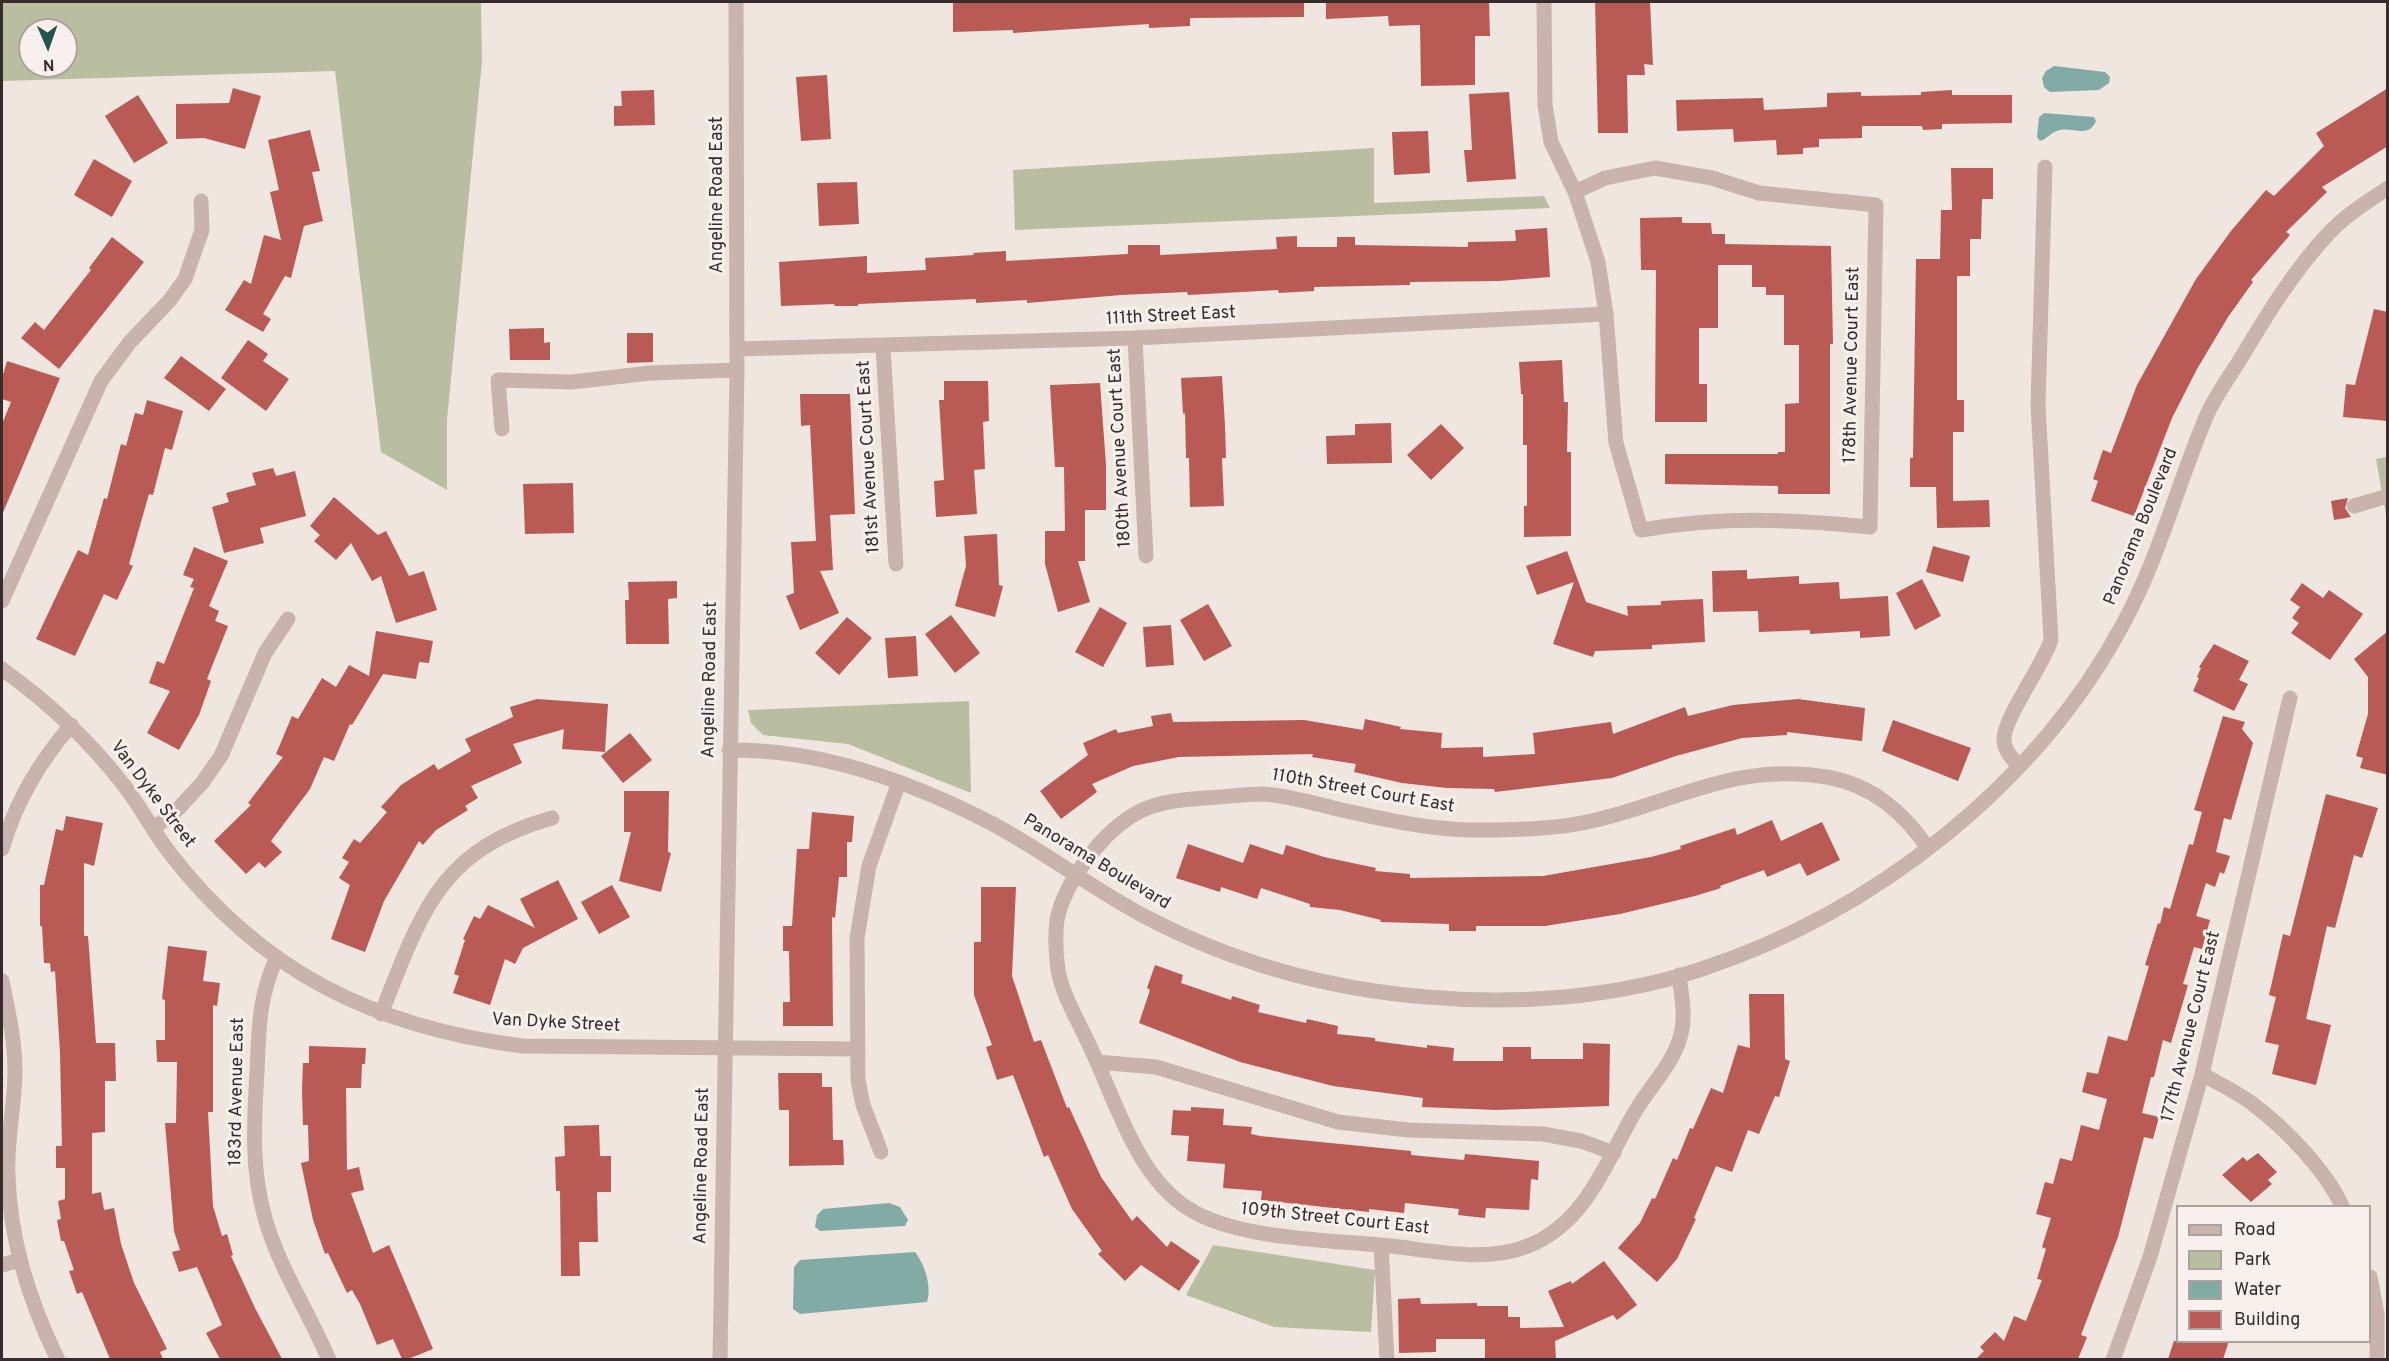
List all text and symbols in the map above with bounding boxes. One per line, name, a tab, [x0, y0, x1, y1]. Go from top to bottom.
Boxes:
north arrow	[18, 18, 78, 78]
text: N	[42, 54, 55, 74]
street label: Angeline Road East	[707, 116, 729, 274]
street label: 178th Avenue Court East	[1840, 266, 1866, 464]
street label: 111th Street East	[1106, 303, 1236, 331]
street label: 180th Avenue Court East	[1105, 348, 1137, 548]
street label: 181st Avenue Court East	[854, 360, 886, 554]
street label: Panorama Boulevard	[2101, 445, 2183, 609]
street label: Angeline Road East	[699, 601, 723, 759]
street label: Van Dyke Street	[105, 737, 199, 853]
street label: 110th Street Court East	[1270, 765, 1456, 819]
street label: Panorama Boulevard	[1019, 811, 1173, 915]
street label: 177th Avenue Court East	[2158, 929, 2226, 1125]
street label: Van Dyke Street	[491, 1010, 621, 1038]
street label: 183rd Avenue East	[226, 1017, 250, 1167]
street label: Angeline Road East	[691, 1087, 715, 1245]
street label: 109th Street Court East	[1240, 1199, 1430, 1241]
legend	[2176, 1205, 2371, 1343]
text: Road	[2234, 1219, 2276, 1242]
text: Park	[2234, 1249, 2271, 1272]
text: Water	[2234, 1279, 2281, 1302]
text: Building	[2234, 1309, 2300, 1332]

